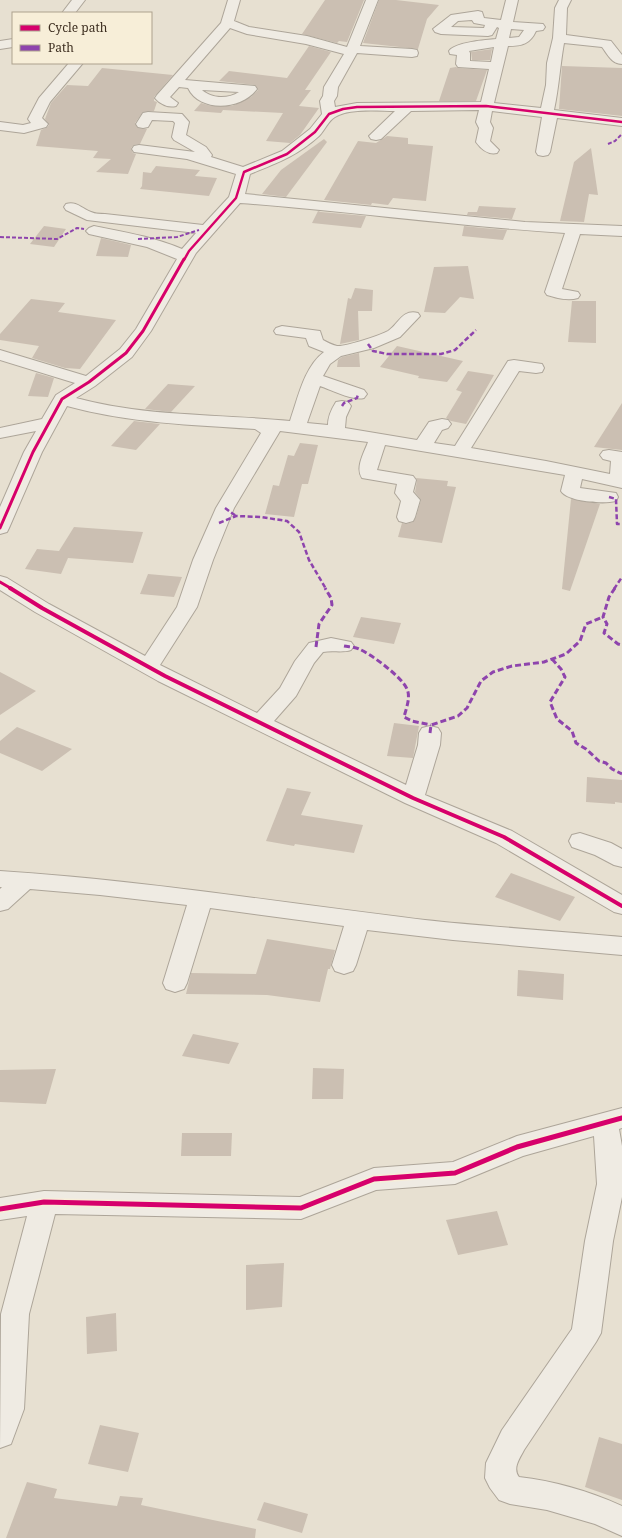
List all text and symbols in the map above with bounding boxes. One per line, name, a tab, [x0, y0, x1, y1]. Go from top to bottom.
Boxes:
legend	[12, 12, 152, 64]
text: Cycle path	[48, 19, 108, 36]
text: Path	[48, 39, 74, 56]

